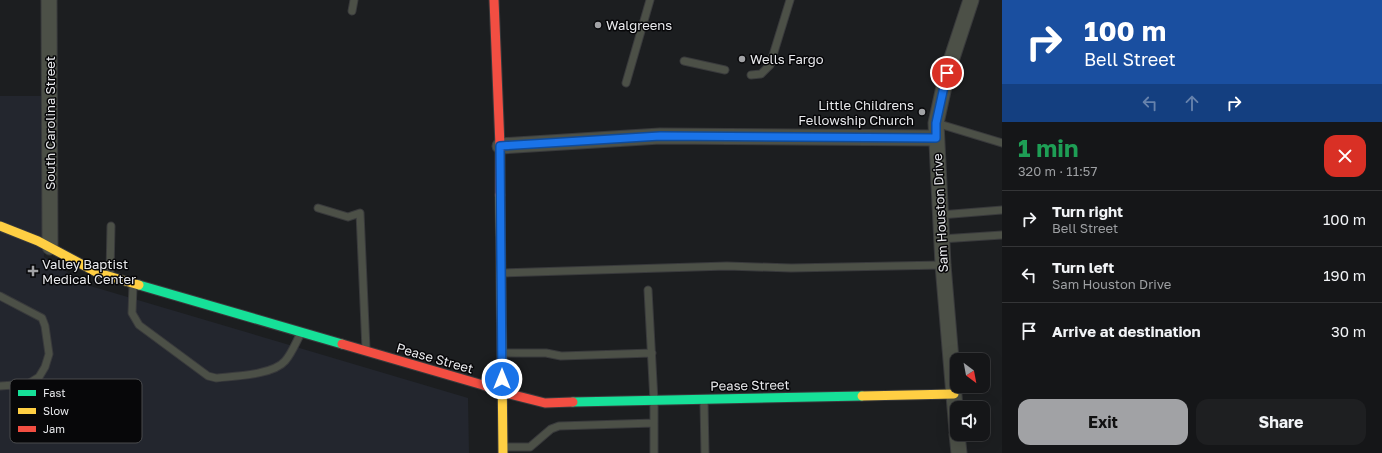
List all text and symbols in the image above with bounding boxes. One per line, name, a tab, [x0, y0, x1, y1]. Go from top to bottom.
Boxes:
text: 100 m	[1084, 14, 1166, 47]
icon: right	[1018, 16, 1070, 68]
place label: Walgreens	[606, 17, 672, 33]
marker: Walgreens	[593, 20, 603, 30]
text: Bell Street	[1084, 48, 1176, 70]
place label: Wells Fargo	[750, 51, 824, 67]
marker: Wells Fargo	[737, 54, 747, 64]
street label: South Carolina Street	[42, 56, 58, 190]
pin	[930, 56, 964, 90]
icon: arrive	[936, 62, 958, 84]
icon: left	[1139, 92, 1161, 114]
icon: ahead	[1181, 92, 1203, 114]
icon: right	[1223, 92, 1245, 114]
place label: Little Childrens Fellowship Church	[798, 97, 914, 128]
marker: Little Childrens Fellowship Church	[917, 107, 927, 117]
text: 1 min	[1018, 133, 1078, 162]
button: close	[1324, 135, 1366, 177]
street label: Sam Houston Drive	[929, 153, 951, 273]
text: 320 m · 11:57	[1018, 163, 1097, 179]
text: Turn right	[1052, 202, 1123, 220]
icon: right	[1018, 208, 1040, 230]
text: 100 m	[1323, 210, 1366, 228]
text: Bell Street	[1052, 220, 1118, 236]
place label: Valley Baptist Medical Center	[42, 256, 136, 287]
text: Turn left	[1052, 258, 1114, 276]
icon: left	[1018, 264, 1040, 286]
marker: Valley Baptist Medical Center	[27, 265, 39, 277]
text: 190 m	[1323, 266, 1366, 284]
text: Sam Houston Drive	[1052, 276, 1171, 292]
icon: arrive	[1018, 320, 1040, 342]
text: Arrive at destination	[1052, 322, 1201, 340]
text: 30 m	[1331, 322, 1366, 340]
street label: Pease Street	[395, 339, 475, 377]
north arrow	[950, 353, 990, 393]
map controls	[950, 353, 990, 441]
position arrow	[481, 358, 523, 400]
street label: Pease Street	[710, 376, 790, 394]
legend	[10, 379, 142, 443]
text: Fast	[43, 386, 66, 399]
button: Exit	[1018, 399, 1188, 445]
button: Share	[1196, 399, 1366, 445]
button: sound	[950, 401, 990, 441]
text: Slow	[43, 404, 69, 417]
text: Jam	[43, 422, 65, 435]

